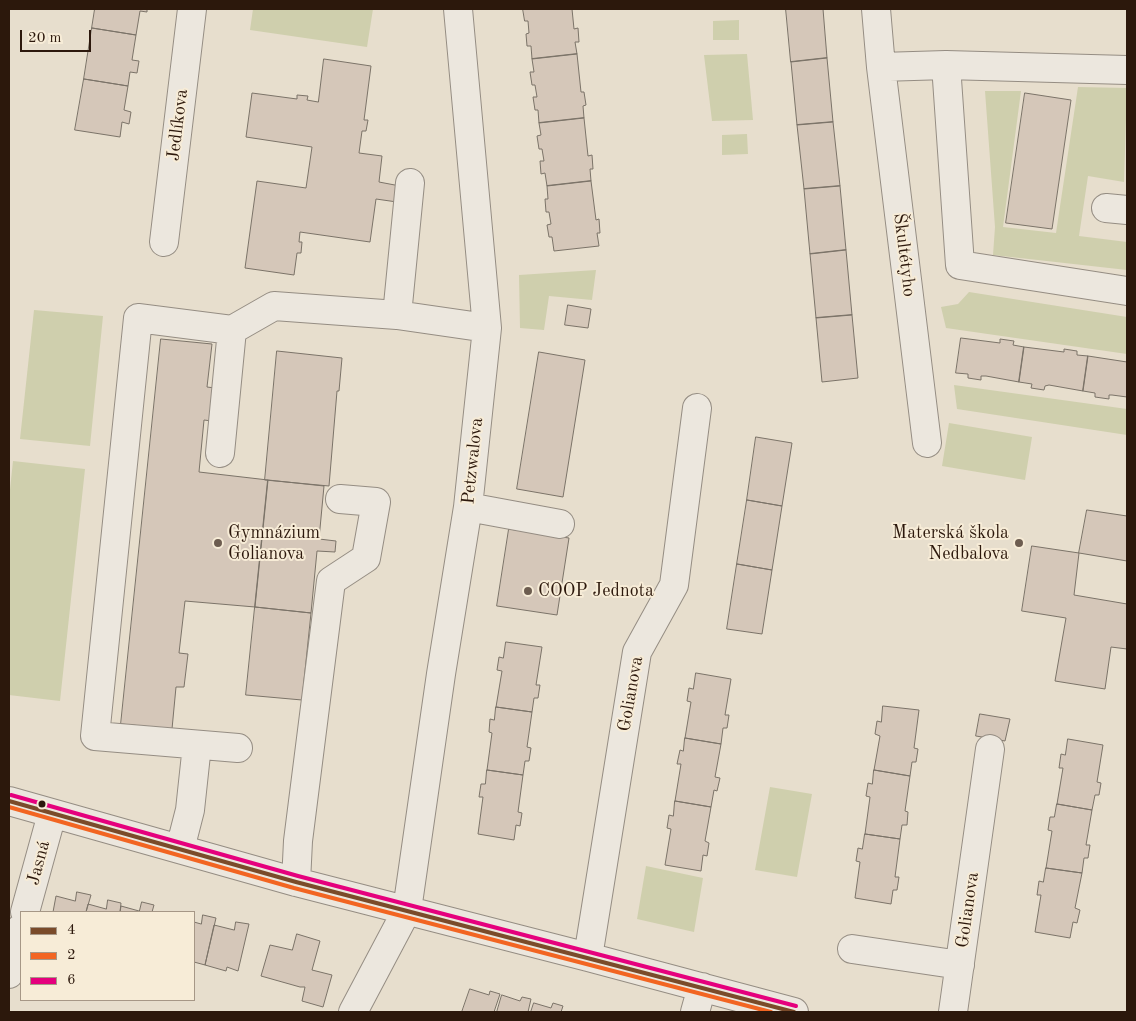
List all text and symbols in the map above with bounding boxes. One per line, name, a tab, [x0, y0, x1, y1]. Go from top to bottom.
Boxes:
scale bar	[22, 20, 94, 52]
text: 20 m	[28, 31, 62, 46]
street label: Jedlíkova	[163, 88, 193, 162]
street label: Škultétyho	[888, 212, 920, 298]
street label: Petzwalova	[458, 417, 488, 505]
place label: Gymnázium Golianova	[228, 522, 320, 564]
place label: Materská škola Nedbalova	[892, 522, 1009, 564]
marker: Gymnázium Golianova	[212, 537, 224, 549]
marker: Materská škola Nedbalova	[1013, 537, 1025, 549]
place label: COOP Jednota	[538, 580, 654, 602]
marker: COOP Jednota	[522, 585, 534, 597]
street label: Golianova	[614, 655, 648, 733]
unlabelled marker	[37, 799, 47, 809]
street label: Jasná	[23, 838, 55, 888]
street label: Golianova	[952, 871, 984, 949]
legend	[20, 911, 195, 1001]
text: 4	[67, 923, 76, 938]
text: 2	[67, 948, 76, 963]
text: 6	[67, 973, 76, 988]

